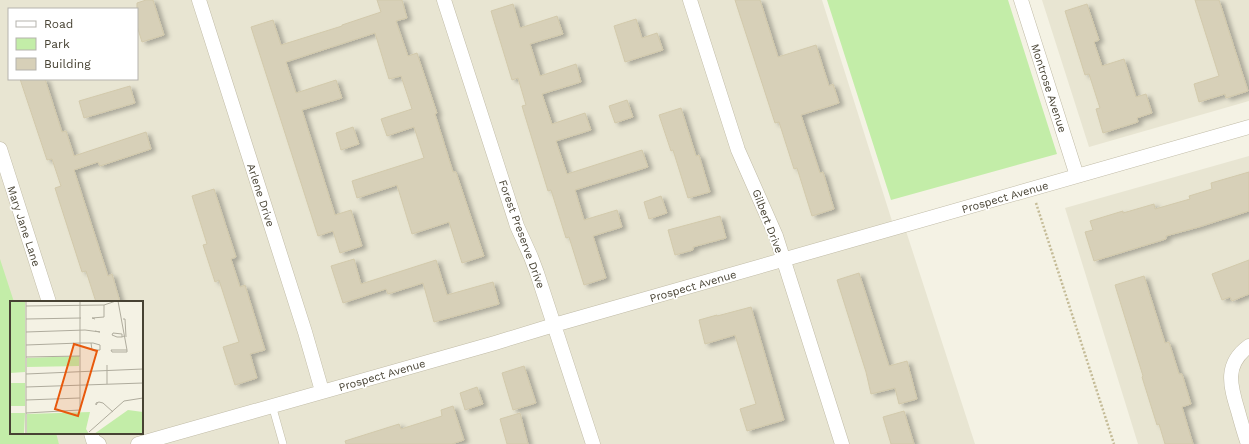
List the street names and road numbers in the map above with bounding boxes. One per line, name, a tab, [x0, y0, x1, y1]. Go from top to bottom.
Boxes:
street label: Montrose Avenue	[1028, 42, 1069, 134]
street label: Arlene Drive	[244, 162, 277, 228]
street label: Forest Preserve Drive	[496, 178, 547, 290]
street label: Prospect Avenue	[960, 179, 1050, 216]
street label: Mary Jane Lane	[4, 184, 43, 268]
street label: Gilbert Drive	[749, 187, 786, 255]
street label: Prospect Avenue	[648, 268, 738, 305]
street label: Prospect Avenue	[337, 357, 427, 394]

